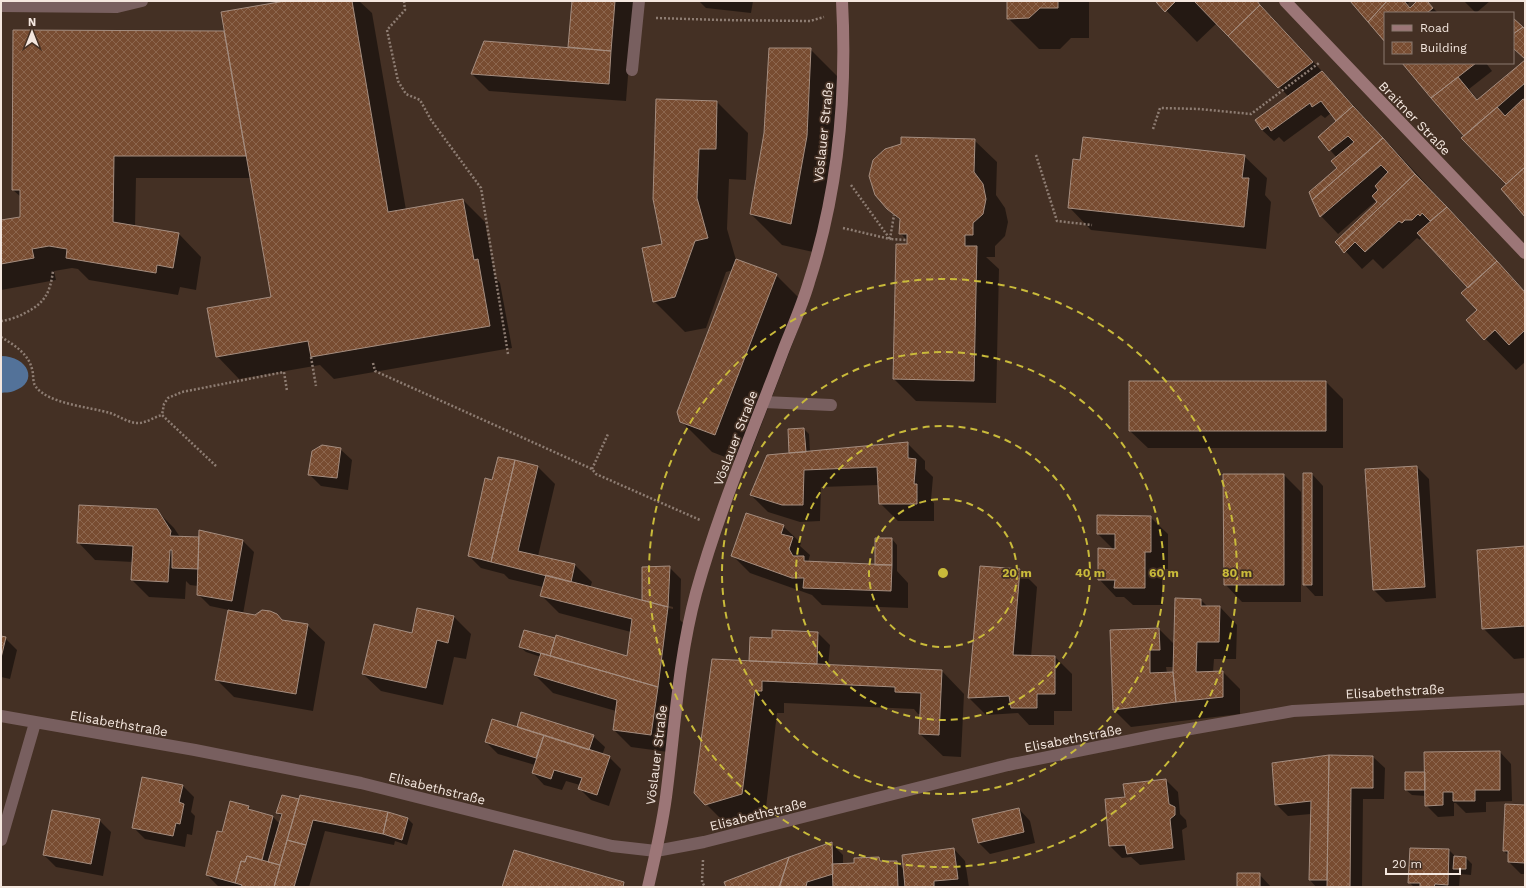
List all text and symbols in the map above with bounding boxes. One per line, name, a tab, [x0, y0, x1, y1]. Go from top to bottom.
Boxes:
north arrow	[12, 12, 52, 52]
legend	[1384, 12, 1514, 64]
text: N	[28, 16, 36, 29]
text: Road	[1420, 21, 1449, 35]
text: Building	[1420, 41, 1467, 55]
street label: Braitner Straße	[1376, 78, 1454, 158]
street label: Vöslauer Straße	[811, 81, 836, 183]
street label: Vöslauer Straße	[710, 389, 760, 488]
centre of rings	[936, 566, 950, 580]
text: 20 m	[1002, 566, 1032, 580]
text: 40 m	[1075, 566, 1105, 580]
text: 60 m	[1149, 566, 1179, 580]
text: 80 m	[1222, 566, 1252, 580]
street label: Elisabethstraße	[1345, 681, 1445, 702]
street label: Vöslauer Straße	[643, 704, 670, 806]
street label: Elisabethstraße	[69, 707, 169, 739]
street label: Elisabethstraße	[1023, 722, 1123, 755]
street label: Elisabethstraße	[387, 769, 487, 808]
street label: Elisabethstraße	[708, 795, 808, 834]
scale bar	[1386, 850, 1460, 876]
text: 20 m	[1392, 857, 1422, 871]

